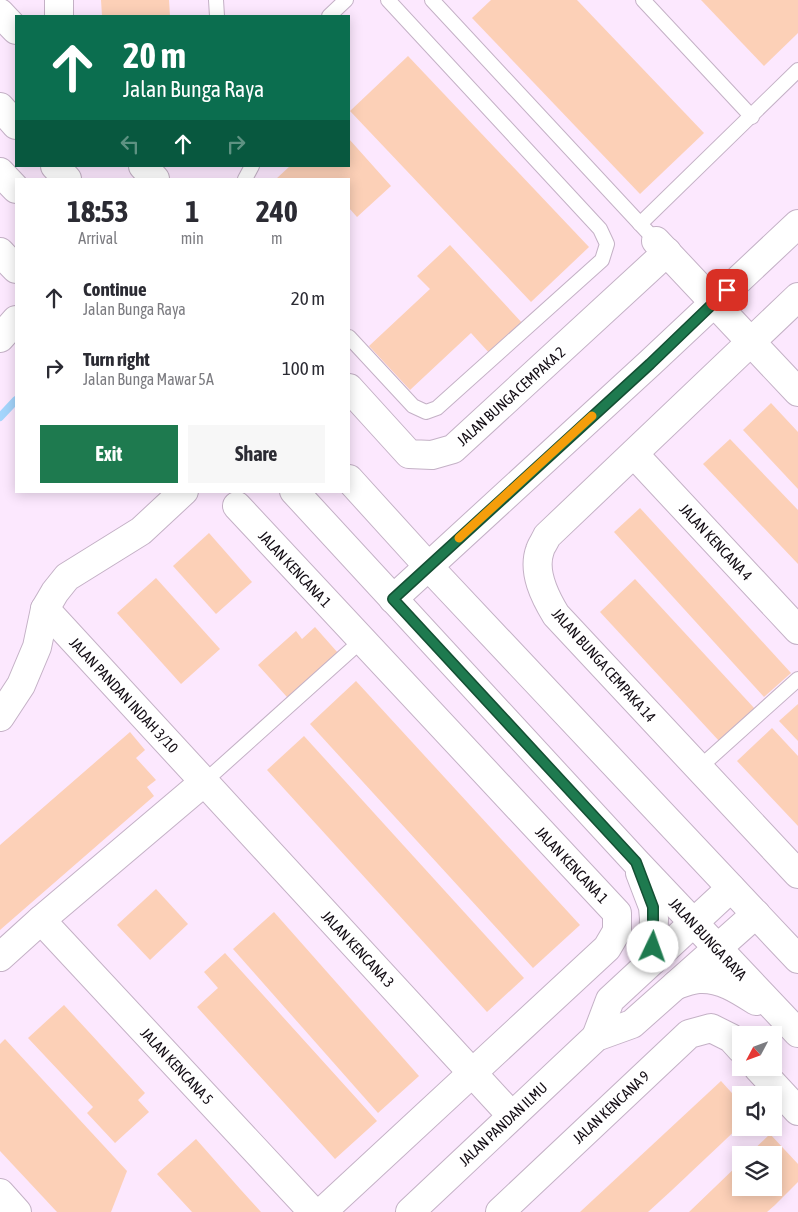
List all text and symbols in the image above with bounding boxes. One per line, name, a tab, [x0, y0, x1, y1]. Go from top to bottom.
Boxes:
icon: ahead	[40, 35, 105, 100]
text: 20 m	[123, 35, 186, 75]
text: Jalan Bunga Raya	[123, 76, 264, 102]
icon: left	[116, 130, 144, 158]
icon: ahead	[169, 130, 197, 158]
icon: right	[222, 130, 250, 158]
text: 18:53	[67, 194, 129, 228]
text: 1	[185, 194, 199, 228]
text: 240	[256, 194, 298, 228]
text: Arrival	[78, 229, 117, 247]
text: min	[181, 229, 204, 247]
text: m	[271, 229, 283, 247]
pin	[706, 269, 748, 311]
icon: arrive	[713, 276, 741, 304]
text: Continue	[83, 278, 147, 300]
icon: ahead	[40, 284, 68, 312]
text: 20 m	[291, 287, 325, 309]
text: Jalan Bunga Raya	[83, 300, 186, 318]
street label: JALAN BUNGA CEMPAKA 2	[453, 343, 569, 449]
text: Turn right	[83, 348, 150, 370]
icon: right	[40, 354, 68, 382]
text: 100 m	[282, 357, 325, 379]
text: Jalan Bunga Mawar 5A	[83, 370, 214, 388]
button: Exit	[40, 425, 178, 483]
button: Share	[188, 425, 325, 483]
street label: JALAN KENCANA 4	[676, 500, 756, 584]
street label: JALAN KENCANA 1	[255, 527, 335, 611]
street label: JALAN BUNGA CEMPAKA 14	[549, 605, 659, 725]
street label: JALAN PANDAN INDAH 3/10	[66, 634, 182, 756]
street label: JALAN KENCANA 1	[532, 823, 612, 907]
street label: JALAN BUNGA RAYA	[666, 895, 751, 984]
street label: JALAN KENCANA 3	[318, 907, 398, 991]
position arrow	[626, 920, 678, 972]
street label: JALAN KENCANA 5	[137, 1024, 217, 1108]
north arrow	[732, 1026, 782, 1076]
map controls	[732, 1026, 782, 1196]
street label: JALAN KENCANA 9	[569, 1067, 653, 1147]
street label: JALAN PANDAN ILMU	[455, 1079, 551, 1169]
button: sound	[732, 1086, 782, 1136]
button: layers	[732, 1146, 782, 1196]

